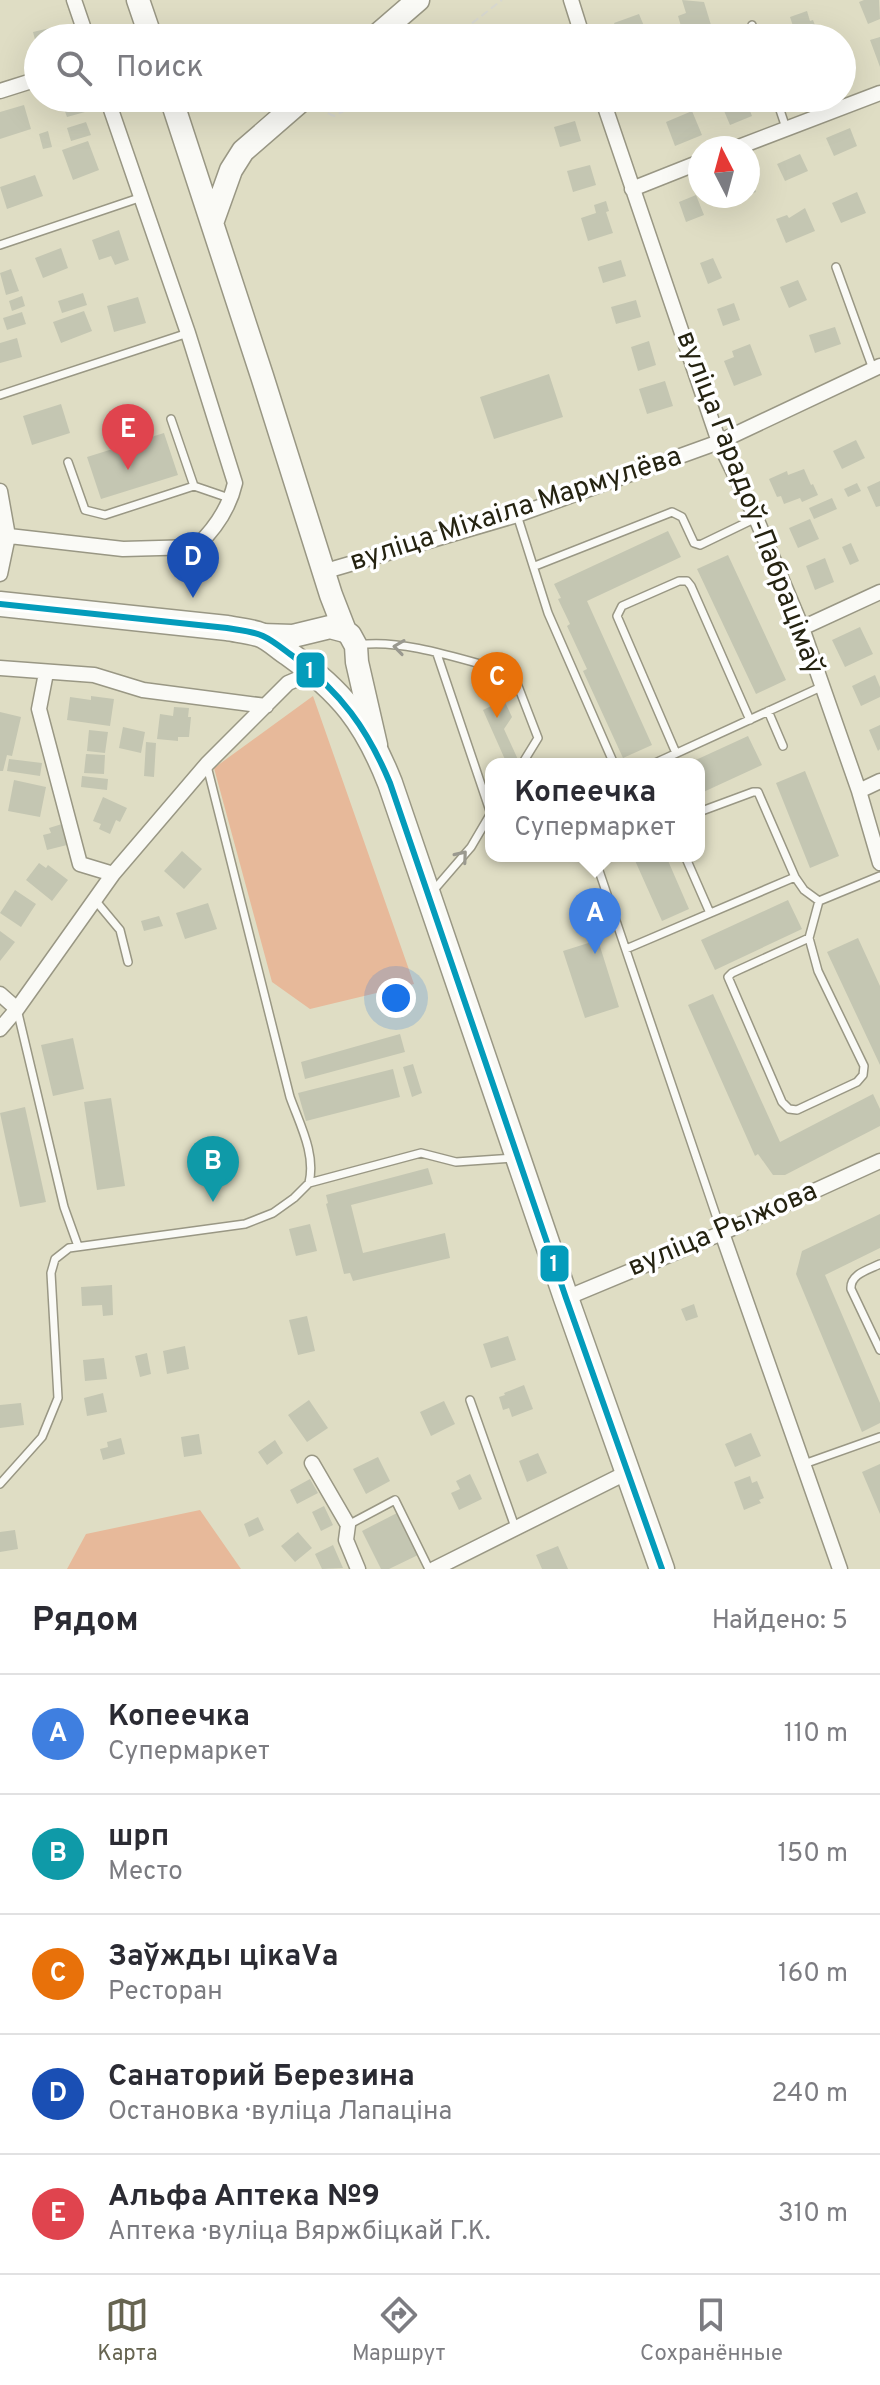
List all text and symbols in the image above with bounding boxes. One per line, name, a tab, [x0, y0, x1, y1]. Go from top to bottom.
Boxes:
search box	[24, 24, 856, 112]
icon: search	[52, 46, 96, 90]
text: Поиск	[116, 50, 204, 87]
north arrow	[688, 136, 760, 208]
street label: вуліца Гарадоў-Пабрацімаў	[667, 326, 831, 680]
pin: E	[102, 404, 154, 470]
street label: вуліца Міхаіла Мармулёва	[345, 439, 687, 581]
pin: D	[167, 532, 219, 598]
one-way arrow	[392, 639, 406, 656]
line badge: 1	[295, 651, 326, 689]
pin: C	[471, 652, 523, 718]
text: 1	[306, 659, 314, 686]
popup	[485, 758, 705, 862]
text: Копеечка	[514, 775, 656, 812]
text: Супермаркет	[514, 812, 676, 845]
one-way arrow	[453, 851, 467, 866]
pin: A	[569, 888, 621, 954]
your location	[376, 978, 416, 1018]
pin: B	[187, 1136, 239, 1202]
street label: вуліца Рыжова	[623, 1174, 823, 1286]
line badge: 1	[539, 1244, 570, 1283]
text: 1	[550, 1252, 558, 1279]
text: Рядом	[32, 1600, 139, 1643]
text: Найдено: 5	[712, 1605, 848, 1638]
text: Копеечка	[108, 1699, 250, 1736]
text: A	[49, 1718, 67, 1751]
text: 110 m	[784, 1718, 848, 1751]
text: Супермаркет	[108, 1736, 270, 1769]
text: шрп	[108, 1819, 169, 1856]
text: B	[49, 1838, 67, 1871]
text: 150 m	[777, 1838, 848, 1871]
text: Место	[108, 1856, 183, 1889]
text: Заўжды цікаVа	[108, 1939, 338, 1976]
text: C	[50, 1958, 66, 1991]
text: 160 m	[778, 1958, 848, 1991]
text: Ресторан	[108, 1976, 223, 2009]
text: Санаторий Березина	[108, 2059, 415, 2096]
text: D	[49, 2078, 67, 2111]
text: 240 m	[771, 2078, 848, 2111]
text: Остановка · вуліца Лапаціна	[108, 2096, 452, 2129]
text: Альфа Аптека №9	[108, 2179, 380, 2216]
text: E	[50, 2198, 66, 2231]
text: 310 m	[778, 2198, 848, 2231]
text: Аптека · вуліца Вяржбіцкай Г.К.	[108, 2216, 491, 2249]
tab: Карта	[97, 2293, 158, 2368]
tab: Маршрут	[352, 2293, 446, 2368]
tab: Сохранённые	[640, 2293, 783, 2368]

